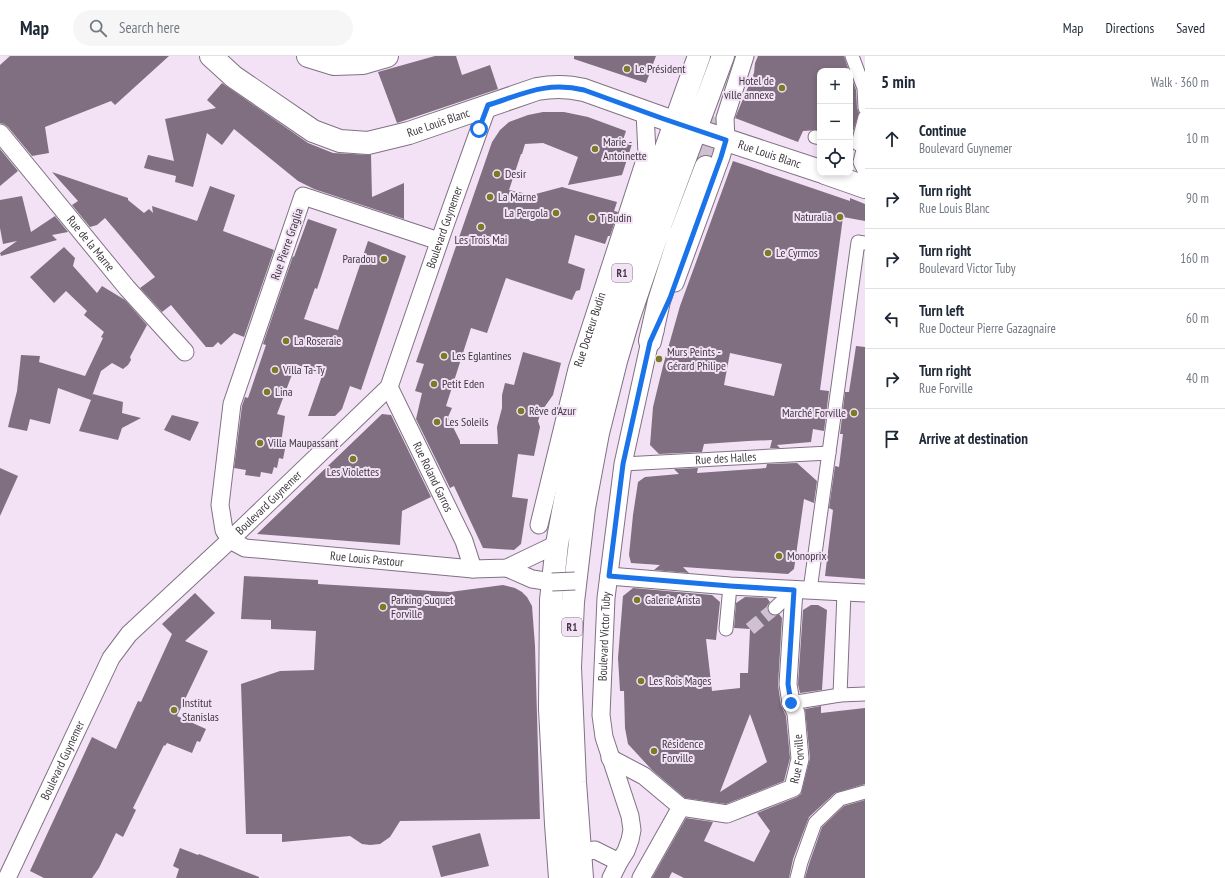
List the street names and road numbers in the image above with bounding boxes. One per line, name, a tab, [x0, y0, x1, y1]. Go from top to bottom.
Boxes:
street label: Rue Louis Blanc	[405, 104, 472, 140]
street label: Rue Louis Blanc	[736, 136, 804, 171]
street label: Boulevard Guynemer	[423, 183, 466, 270]
street label: Rue Pierre Graglia	[267, 206, 306, 282]
street label: Rue de la Marne	[64, 212, 118, 274]
road number: R1	[612, 264, 632, 282]
street label: Rue Docteur Budin	[570, 290, 608, 369]
street label: Rue Roland Garros	[410, 439, 457, 514]
street label: Rue des Halles	[695, 449, 757, 467]
street label: Boulevard Guynemer	[232, 467, 305, 538]
street label: Rue Louis Pastour	[330, 548, 405, 570]
street label: Boulevard Victor Tuby	[594, 590, 614, 681]
road number: R1	[562, 618, 582, 636]
street label: Boulevard Guynemer	[37, 717, 88, 802]
street label: Rue Forville	[786, 734, 807, 785]

